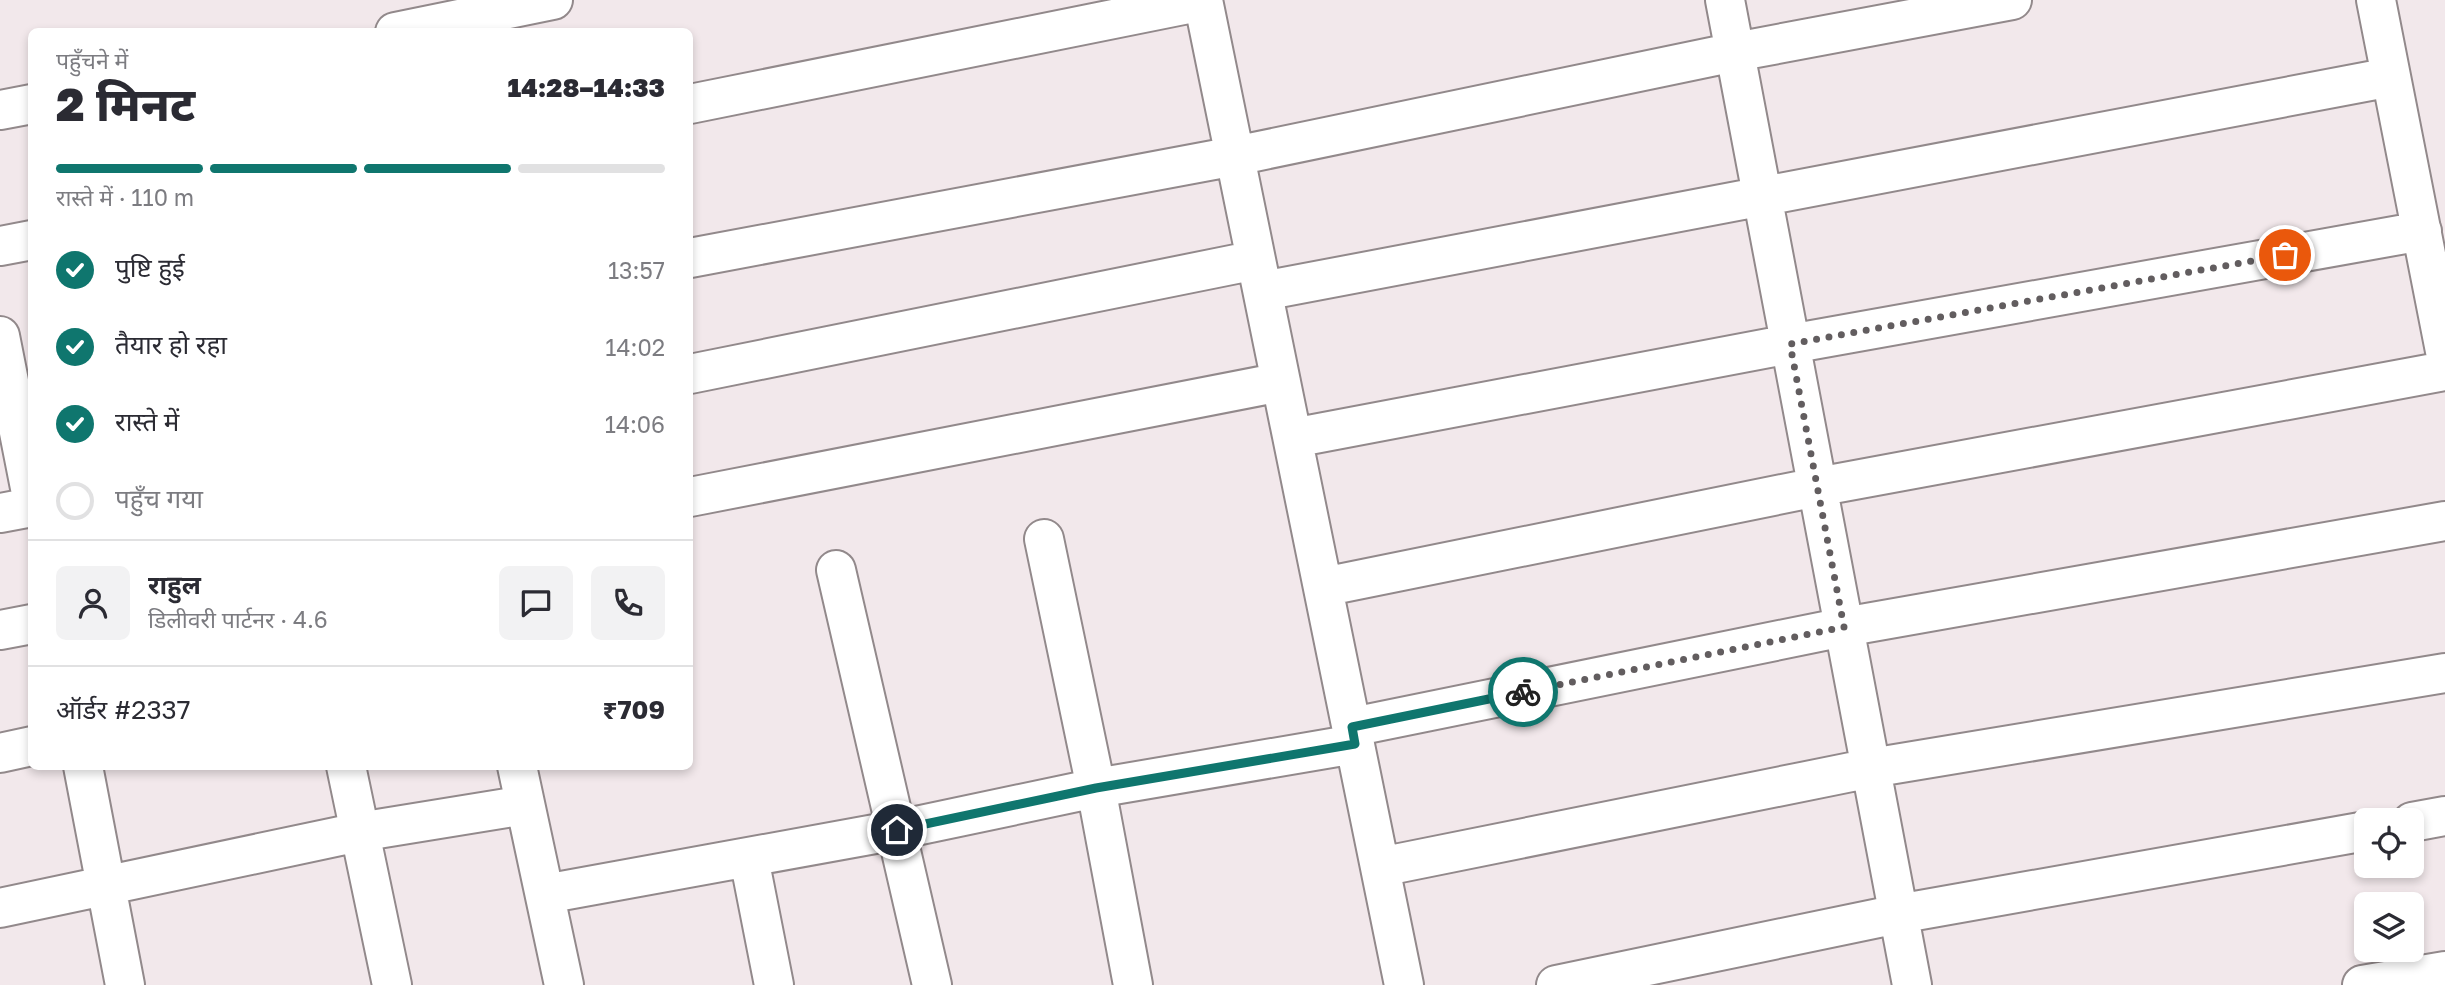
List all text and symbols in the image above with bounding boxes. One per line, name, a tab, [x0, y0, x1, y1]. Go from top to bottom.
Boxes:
text: पहुँचने में	[56, 46, 128, 74]
text: 14:28–14:33	[508, 72, 665, 103]
text: 2 मिनट	[56, 76, 195, 131]
text: रास्ते में · 110 m	[56, 183, 194, 211]
pin	[2255, 225, 2315, 285]
icon: bag	[2266, 236, 2304, 274]
icon: check	[56, 251, 94, 289]
text: पुष्टि हुई	[115, 252, 185, 283]
text: 13:57	[608, 256, 665, 284]
icon: check	[56, 328, 94, 366]
text: तैयार हो रहा	[115, 329, 227, 360]
text: 14:02	[605, 333, 665, 361]
icon: check	[56, 405, 94, 443]
text: रास्ते में	[115, 406, 179, 437]
text: 14:06	[605, 410, 665, 438]
text: पहुँच गया	[115, 483, 203, 514]
button: person	[56, 566, 130, 640]
button: chat	[499, 566, 573, 640]
button: phone	[591, 566, 665, 640]
text: राहुल	[148, 569, 201, 600]
text: डिलीवरी पार्टनर · 4.6	[148, 605, 328, 633]
courier	[1488, 657, 1558, 727]
icon: bike	[1504, 673, 1542, 711]
text: ऑर्डर #2337	[56, 694, 191, 725]
text: ₹709	[603, 694, 665, 725]
pin	[867, 800, 927, 860]
map controls	[2354, 808, 2424, 962]
button: locate	[2354, 808, 2424, 878]
icon: home	[878, 811, 916, 849]
button: layers	[2354, 892, 2424, 962]

